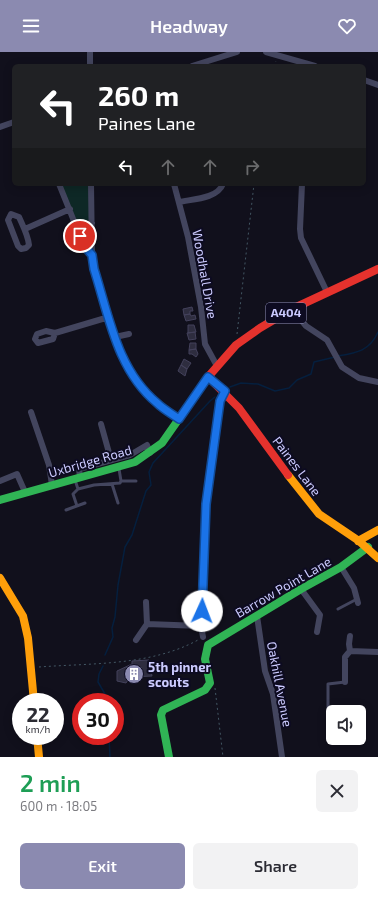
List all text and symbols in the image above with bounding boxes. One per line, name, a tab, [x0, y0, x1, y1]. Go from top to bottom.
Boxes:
icon: menu	[20, 15, 42, 37]
text: Headway	[150, 15, 228, 37]
icon: heart	[336, 15, 358, 37]
text: 260 m	[98, 78, 179, 112]
icon: left	[32, 80, 84, 132]
text: Paines Lane	[98, 112, 195, 134]
icon: left	[115, 156, 137, 178]
icon: ahead	[157, 156, 179, 178]
icon: ahead	[199, 156, 221, 178]
icon: right	[241, 156, 263, 178]
pin	[63, 219, 97, 253]
icon: arrive	[69, 225, 91, 247]
street label: Woodhall Drive	[189, 228, 221, 320]
road number: A404	[266, 303, 306, 323]
street label: Paines Lane	[269, 433, 325, 499]
street label: Uxbridge Road	[47, 441, 133, 481]
street label: Barrow Point Lane	[232, 553, 334, 621]
position arrow	[181, 590, 223, 632]
street label: Oakhill Avenue	[264, 640, 296, 728]
place label: 5th pinner scouts	[148, 659, 211, 690]
building icon: 5th pinner scouts	[123, 663, 145, 685]
speed limit sign: 30	[72, 693, 124, 745]
text: 22	[26, 702, 50, 726]
map controls	[326, 705, 366, 745]
button: sound	[326, 705, 366, 745]
text: km/h	[26, 723, 50, 735]
text: 2 min	[20, 768, 81, 797]
button: close	[316, 770, 358, 812]
text: 600 m · 18:05	[20, 798, 97, 814]
button: Exit	[20, 843, 185, 889]
button: Share	[193, 843, 358, 889]

